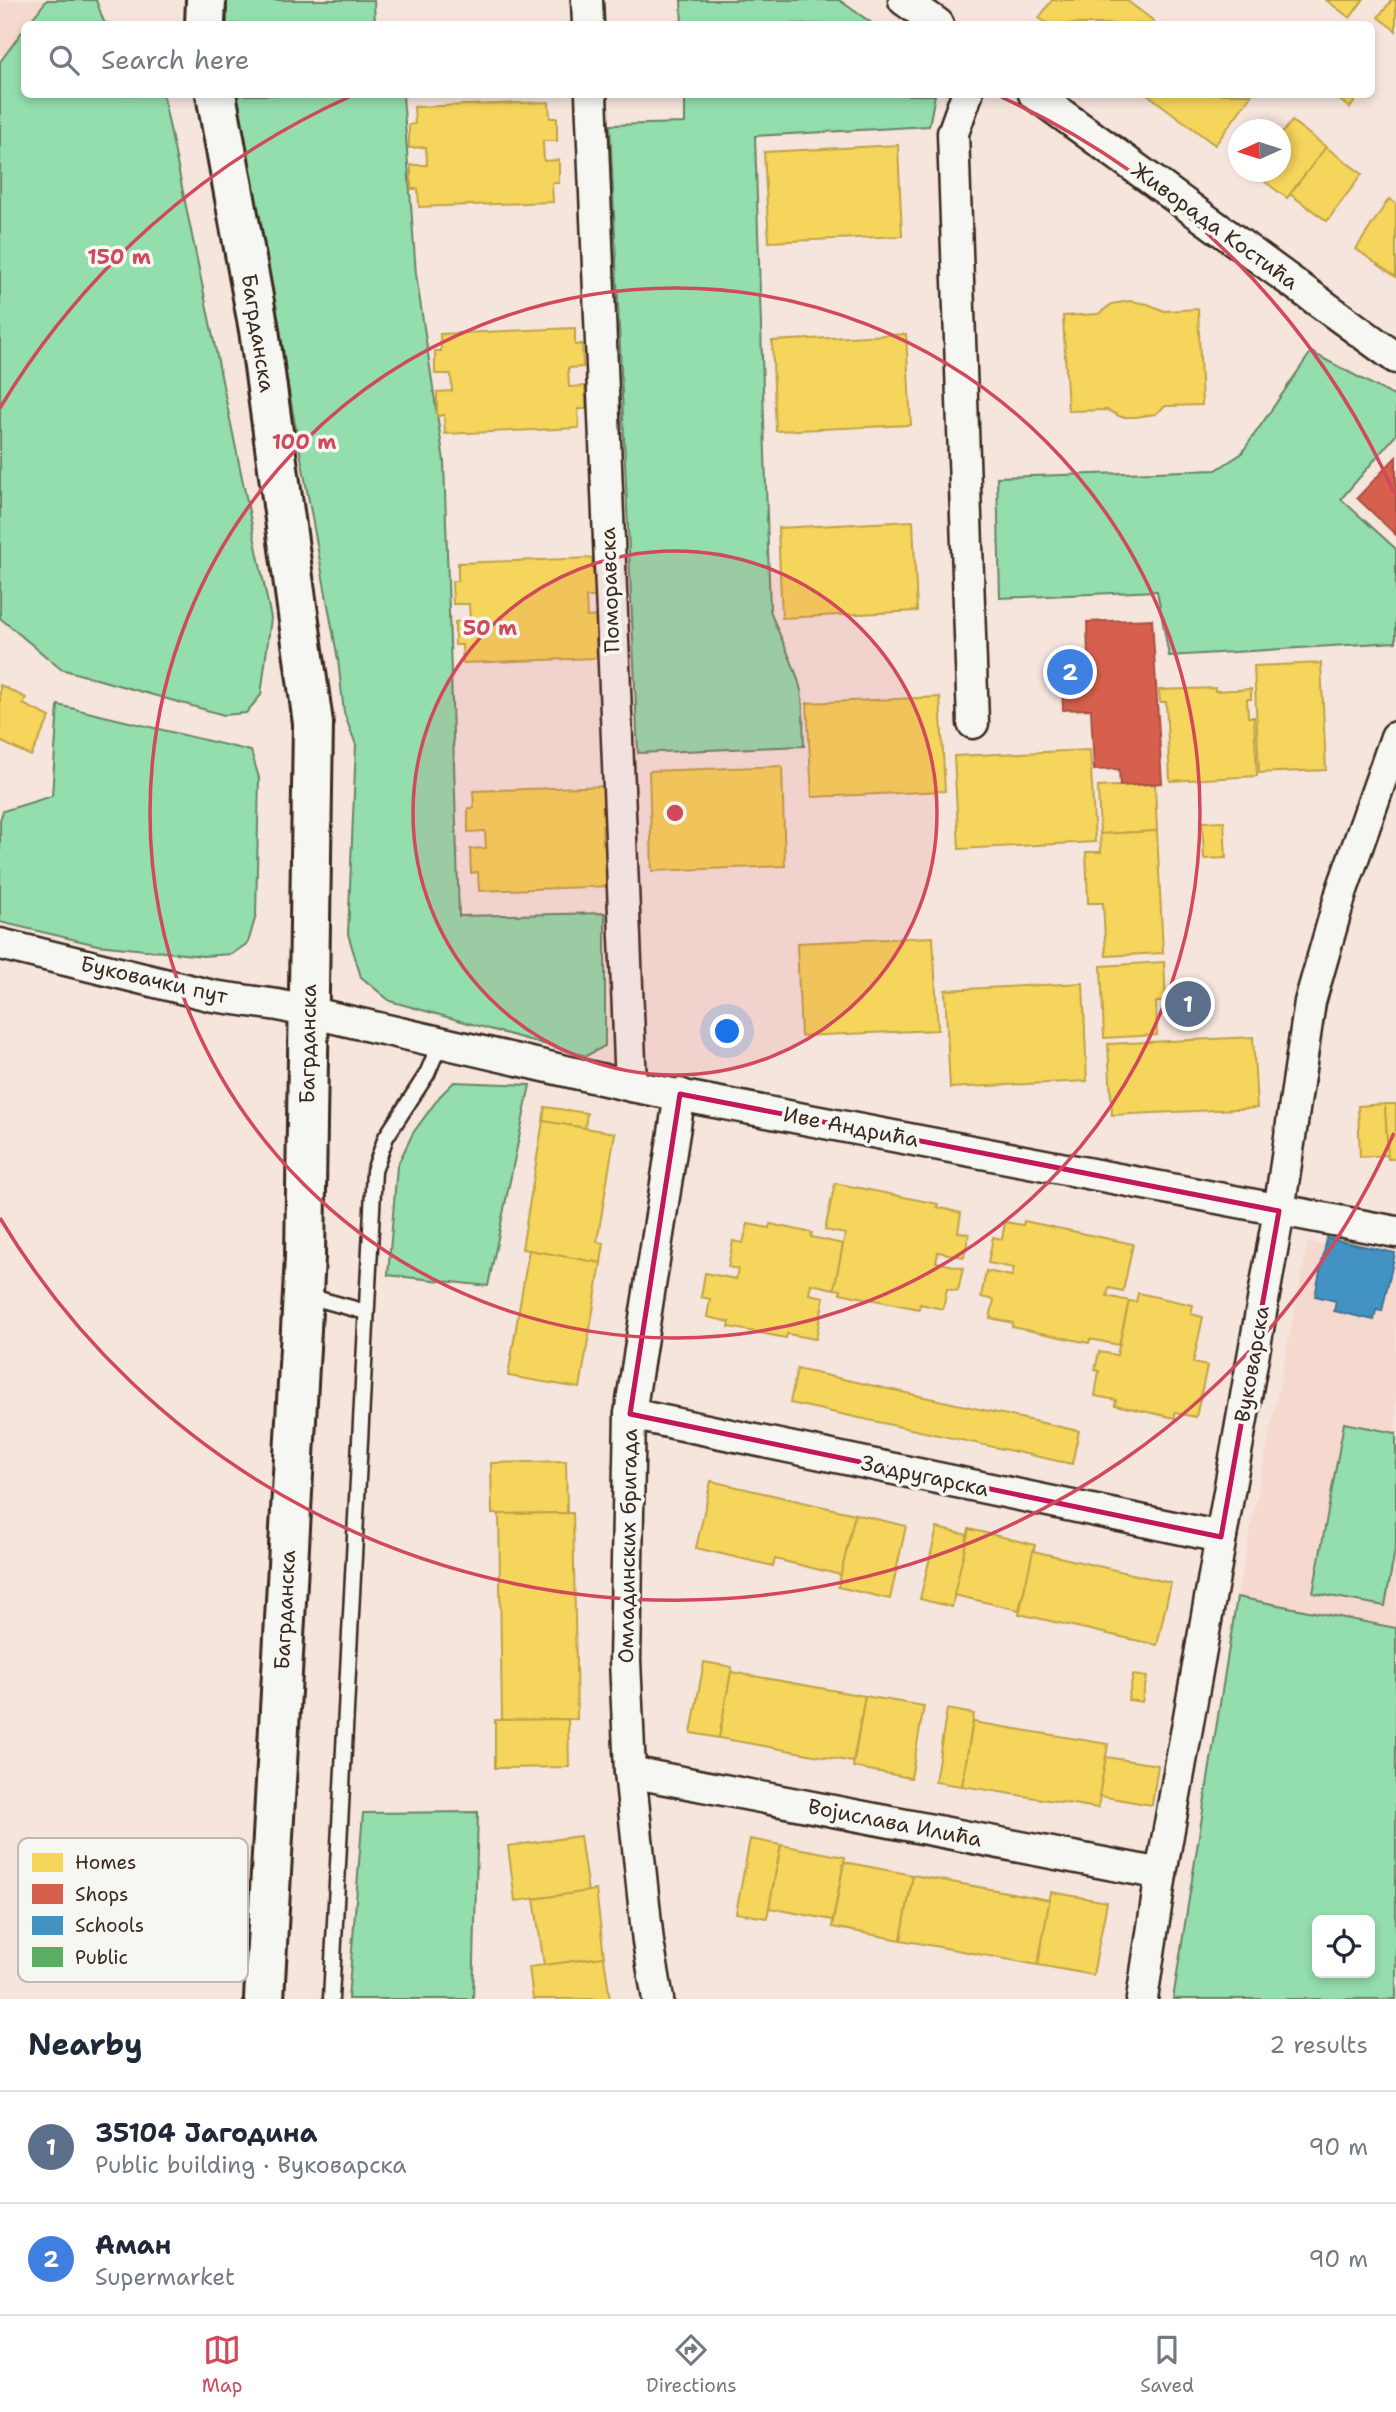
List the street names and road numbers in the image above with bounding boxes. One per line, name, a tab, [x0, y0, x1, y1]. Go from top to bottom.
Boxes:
street label: Живорада Костића	[1126, 156, 1304, 296]
street label: Багрданска	[235, 272, 281, 394]
street label: Поморавска	[594, 527, 626, 653]
street label: Буковачки пут	[78, 949, 231, 1011]
street label: Багрданска	[293, 984, 323, 1104]
street label: Иве Андрића	[781, 1100, 921, 1154]
street label: Вуковарска	[1228, 1303, 1276, 1425]
street label: Омладинских бригада	[612, 1428, 644, 1664]
street label: Задругарска	[858, 1449, 992, 1503]
street label: Багрданска	[268, 1549, 302, 1671]
street label: Војислава Илића	[806, 1792, 984, 1854]

